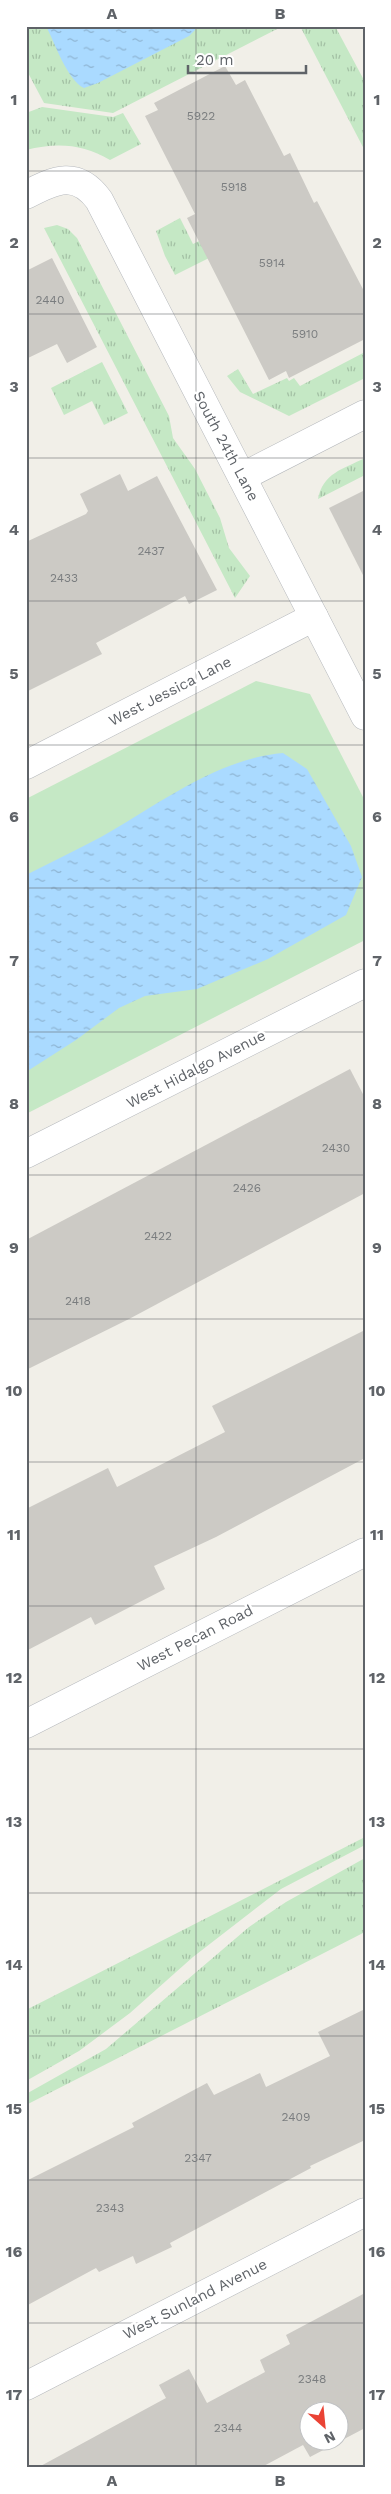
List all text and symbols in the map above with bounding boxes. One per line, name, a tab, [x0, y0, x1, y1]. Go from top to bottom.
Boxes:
text: A	[107, 4, 118, 23]
text: B	[275, 4, 286, 23]
scale bar	[188, 42, 306, 74]
text: 20 m	[196, 51, 234, 69]
text: 1	[11, 90, 17, 109]
text: 1	[374, 90, 380, 109]
house number: 5922	[187, 109, 215, 123]
house number: 5918	[221, 180, 247, 194]
text: 2	[9, 233, 19, 252]
text: 2	[372, 233, 382, 252]
house number: 5914	[259, 256, 285, 270]
house number: 2440	[36, 293, 64, 307]
house number: 5910	[292, 327, 318, 341]
text: 3	[9, 377, 19, 396]
text: 3	[372, 377, 382, 396]
street label: South 24th Lane	[189, 388, 263, 504]
text: 4	[9, 520, 19, 539]
text: 4	[372, 520, 382, 539]
house number: 2437	[137, 544, 165, 558]
house number: 2433	[50, 571, 78, 585]
street label: West Jessica Lane	[106, 652, 234, 730]
text: 5	[9, 664, 19, 683]
text: 5	[372, 664, 382, 683]
text: 6	[9, 807, 19, 826]
text: 6	[372, 807, 382, 826]
text: 7	[9, 951, 19, 970]
text: 7	[372, 951, 382, 970]
street label: West Hidalgo Avenue	[123, 1026, 269, 1112]
text: 8	[9, 1094, 19, 1113]
text: 8	[372, 1094, 382, 1113]
house number: 2430	[322, 1141, 350, 1155]
house number: 2426	[233, 1181, 261, 1195]
house number: 2422	[144, 1229, 172, 1243]
text: 9	[9, 1238, 19, 1257]
text: 9	[372, 1238, 382, 1257]
house number: 2418	[65, 1294, 91, 1308]
text: 10	[5, 1381, 23, 1400]
text: 10	[368, 1381, 386, 1400]
text: 11	[7, 1525, 21, 1544]
text: 11	[370, 1525, 384, 1544]
street label: West Pecan Road	[134, 1601, 256, 1675]
text: 12	[6, 1668, 22, 1687]
text: 12	[369, 1668, 385, 1687]
text: 13	[6, 1812, 22, 1831]
text: 13	[369, 1812, 385, 1831]
text: 14	[5, 1955, 23, 1974]
text: 14	[368, 1955, 386, 1974]
text: 15	[6, 2099, 22, 2118]
text: 15	[369, 2099, 385, 2118]
house number: 2409	[282, 2110, 310, 2124]
house number: 2347	[184, 2151, 212, 2165]
house number: 2343	[96, 2201, 124, 2215]
text: 16	[6, 2242, 23, 2261]
text: 16	[369, 2242, 386, 2261]
street label: West Sunland Avenue	[120, 2255, 270, 2343]
house number: 2348	[298, 2372, 326, 2386]
text: 17	[6, 2385, 23, 2404]
text: 17	[369, 2385, 386, 2404]
north arrow	[298, 2402, 348, 2452]
house number: 2344	[214, 2421, 242, 2435]
text: N	[322, 2428, 338, 2447]
text: A	[107, 2471, 118, 2490]
text: B	[275, 2471, 286, 2490]

